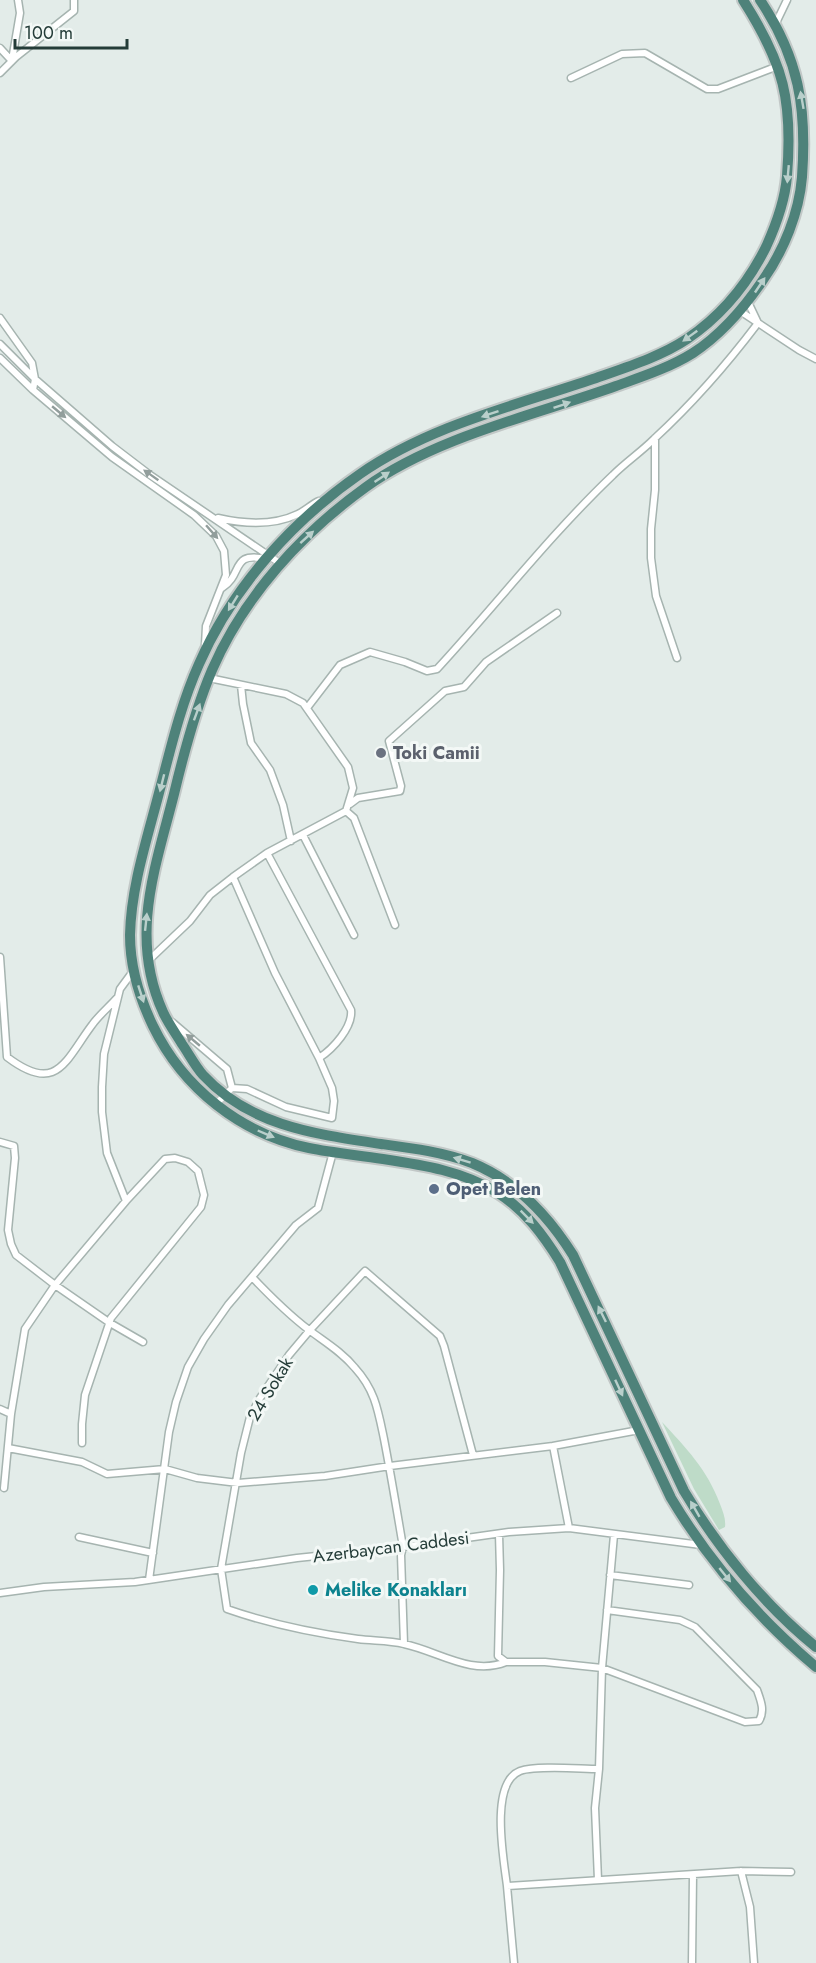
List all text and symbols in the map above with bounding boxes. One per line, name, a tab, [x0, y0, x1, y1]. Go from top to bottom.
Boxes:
scale bar	[15, 12, 128, 50]
text: 100 m	[24, 20, 73, 46]
one-way arrow	[797, 90, 806, 109]
one-way arrow	[783, 164, 792, 183]
one-way arrow	[754, 277, 765, 293]
one-way arrow	[683, 330, 699, 342]
one-way arrow	[553, 399, 571, 409]
one-way arrow	[51, 405, 66, 418]
one-way arrow	[481, 409, 499, 419]
one-way arrow	[144, 469, 160, 481]
one-way arrow	[373, 471, 389, 483]
one-way arrow	[205, 524, 218, 539]
one-way arrow	[299, 531, 314, 544]
one-way arrow	[227, 594, 239, 610]
one-way arrow	[192, 703, 202, 721]
place label: Toki Camii	[393, 740, 480, 766]
marker: Toki Camii	[374, 746, 388, 760]
one-way arrow	[156, 774, 166, 792]
one-way arrow	[141, 912, 151, 931]
one-way arrow	[137, 985, 146, 1003]
one-way arrow	[186, 1034, 201, 1047]
one-way arrow	[258, 1129, 275, 1138]
one-way arrow	[453, 1155, 471, 1164]
place label: Opet Belen	[446, 1176, 541, 1202]
marker: Opet Belen	[427, 1182, 441, 1196]
one-way arrow	[519, 1210, 533, 1224]
one-way arrow	[597, 1306, 606, 1323]
street label: 24 Sokak	[241, 1352, 299, 1426]
one-way arrow	[615, 1379, 624, 1396]
one-way arrow	[689, 1501, 700, 1517]
street label: Azerbaycan Caddesi	[311, 1524, 471, 1570]
one-way arrow	[718, 1567, 731, 1583]
place label: Melike Konakları	[325, 1577, 467, 1603]
marker: Melike Konakları	[306, 1583, 320, 1597]

